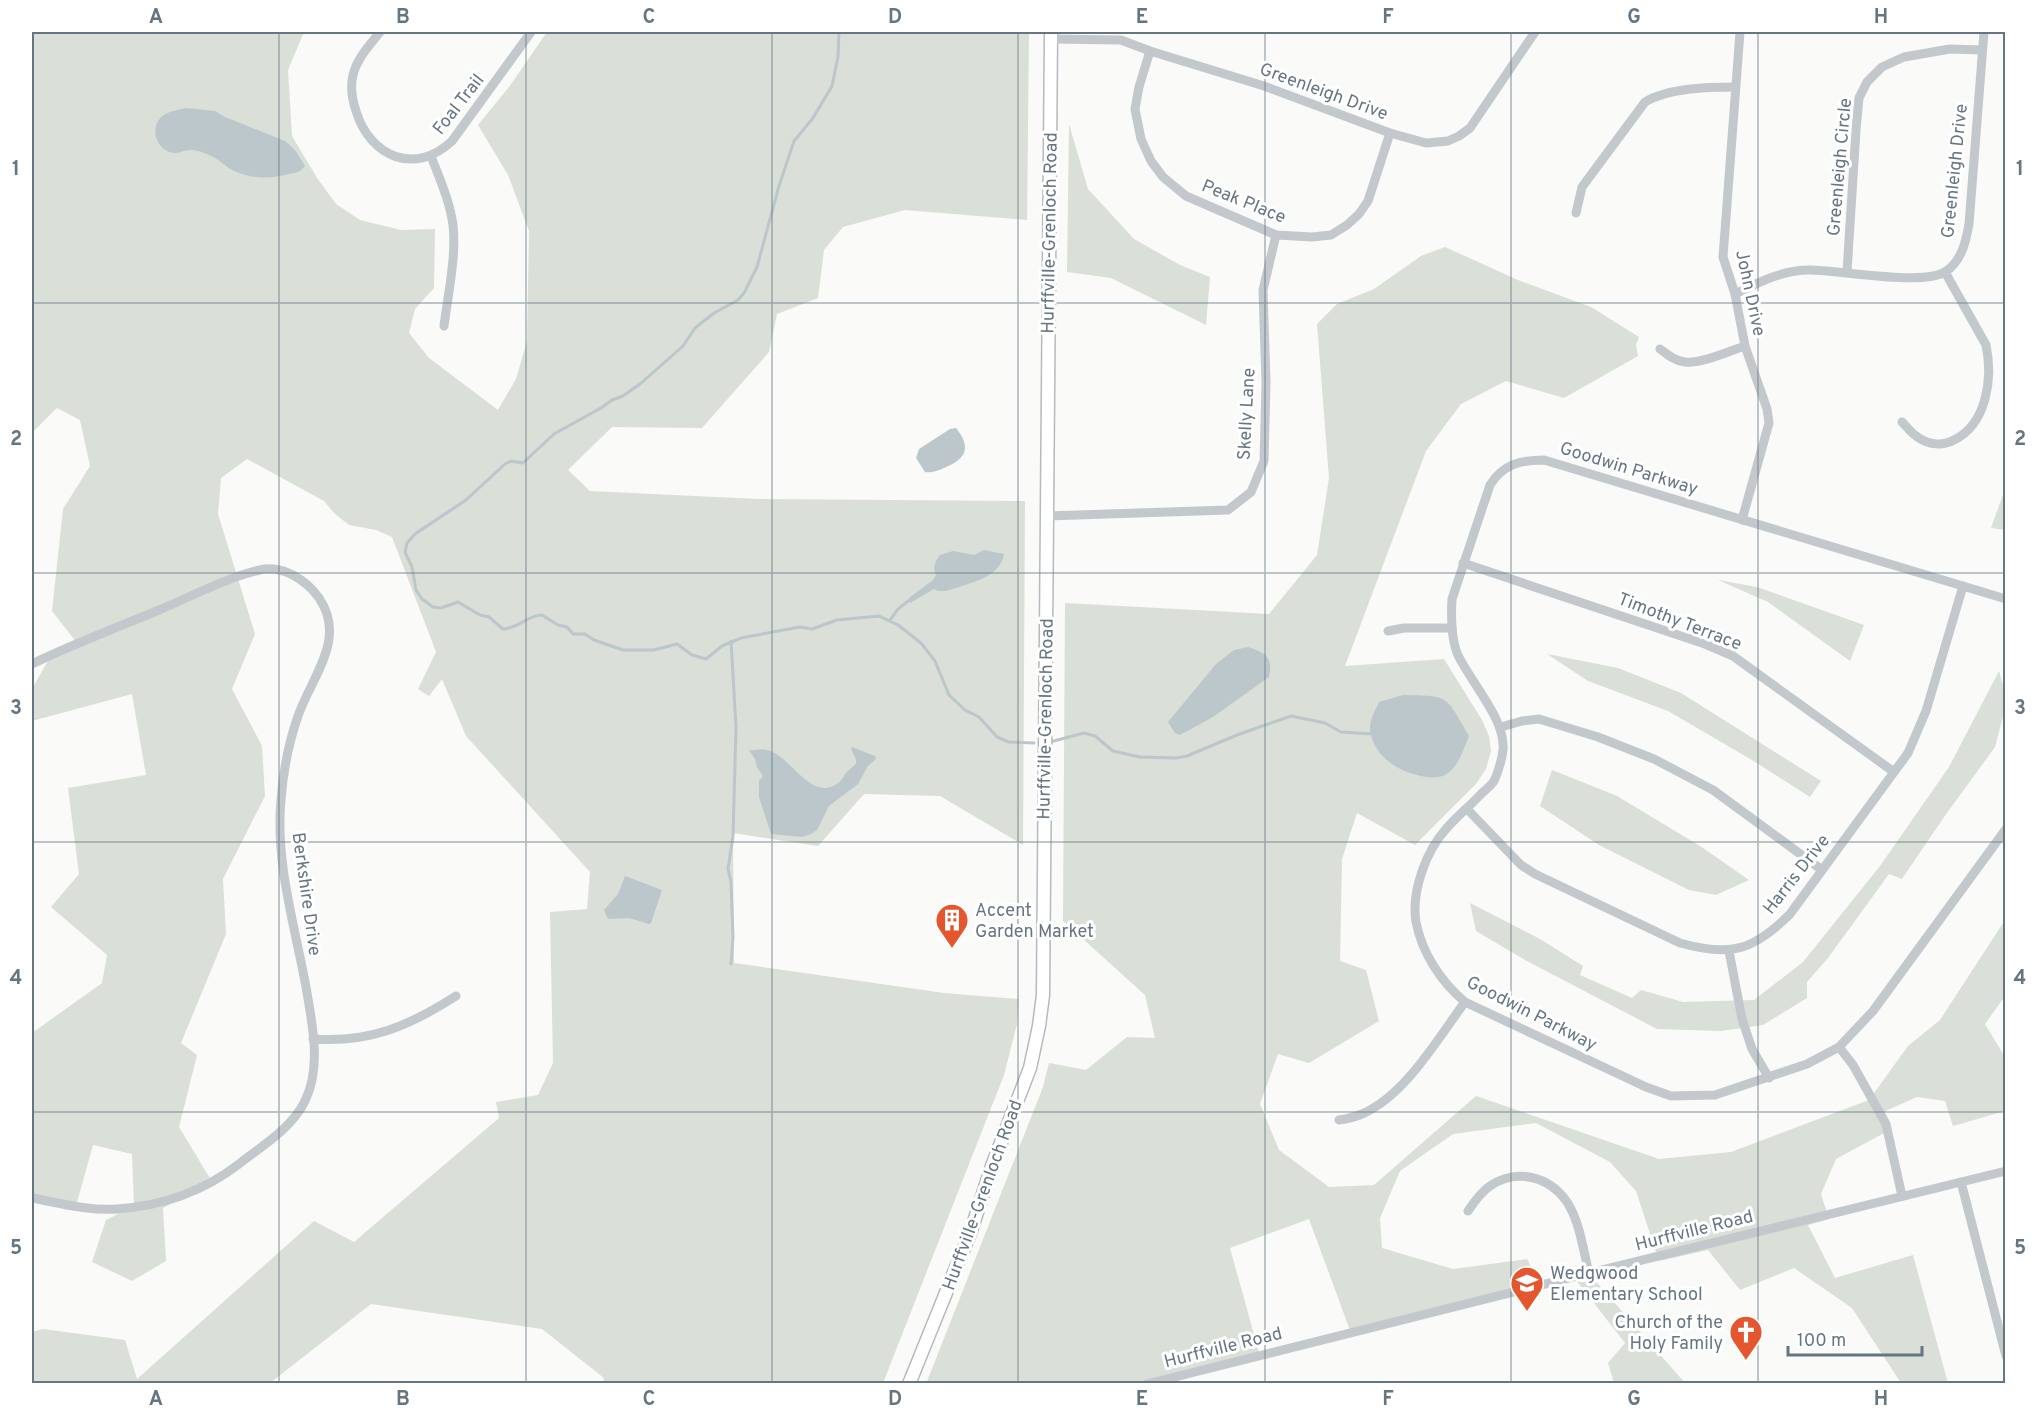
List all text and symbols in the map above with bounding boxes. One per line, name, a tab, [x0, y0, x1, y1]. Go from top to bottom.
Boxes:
text: A	[149, 5, 163, 31]
text: B	[396, 5, 410, 31]
text: C	[643, 5, 655, 31]
text: D	[888, 5, 902, 31]
text: E	[1136, 5, 1148, 31]
text: F	[1382, 5, 1394, 31]
text: G	[1627, 5, 1641, 31]
text: H	[1874, 5, 1888, 31]
street label: Greenleigh Drive	[1256, 59, 1391, 126]
street label: Foal Trail	[428, 70, 490, 140]
street label: Greenleigh Circle	[1823, 97, 1858, 237]
street label: Greenleigh Drive	[1937, 103, 1974, 240]
street label: Hurffville-Grenloch Road	[1037, 132, 1064, 334]
text: 1	[12, 157, 20, 183]
text: 1	[2016, 157, 2024, 183]
street label: Peak Place	[1198, 175, 1289, 230]
street label: John Drive	[1729, 248, 1770, 338]
street label: Skelly Lane	[1234, 367, 1261, 461]
text: 2	[10, 427, 22, 453]
text: 2	[2014, 427, 2026, 453]
street label: Goodwin Parkway	[1557, 437, 1701, 501]
street label: Timothy Terrace	[1614, 588, 1745, 657]
street label: Hurffville-Grenloch Road	[1033, 618, 1060, 820]
text: 3	[10, 696, 22, 722]
text: 3	[2014, 696, 2026, 722]
street label: Harris Drive	[1759, 830, 1836, 920]
street label: Berkshire Drive	[285, 831, 326, 957]
place label: Accent Garden Market	[975, 900, 1094, 944]
building icon: Accent Garden Market	[934, 902, 970, 949]
text: 4	[10, 966, 22, 992]
text: 4	[2014, 966, 2026, 992]
street label: Goodwin Parkway	[1462, 972, 1600, 1057]
street label: Hurffville-Grenloch Road	[938, 1097, 1029, 1294]
street label: Hurffville Road	[1633, 1206, 1756, 1257]
text: 5	[10, 1236, 22, 1262]
text: 5	[2014, 1236, 2026, 1262]
place label: Wedgwood Elementary School	[1550, 1263, 1703, 1307]
school or university icon: Wedgwood Elementary School	[1509, 1265, 1545, 1312]
place label: Church of the Holy Family	[1614, 1312, 1723, 1356]
church icon: Church of the Holy Family	[1728, 1314, 1764, 1361]
scale bar	[1788, 1319, 1922, 1357]
street label: Hurffville Road	[1162, 1323, 1285, 1374]
text: 100 m	[1797, 1330, 1846, 1353]
text: A	[149, 1387, 163, 1413]
text: B	[396, 1387, 410, 1413]
text: C	[643, 1387, 655, 1413]
text: D	[888, 1387, 902, 1413]
text: E	[1136, 1387, 1148, 1413]
text: F	[1382, 1387, 1394, 1413]
text: G	[1627, 1387, 1641, 1413]
text: H	[1874, 1387, 1888, 1413]

